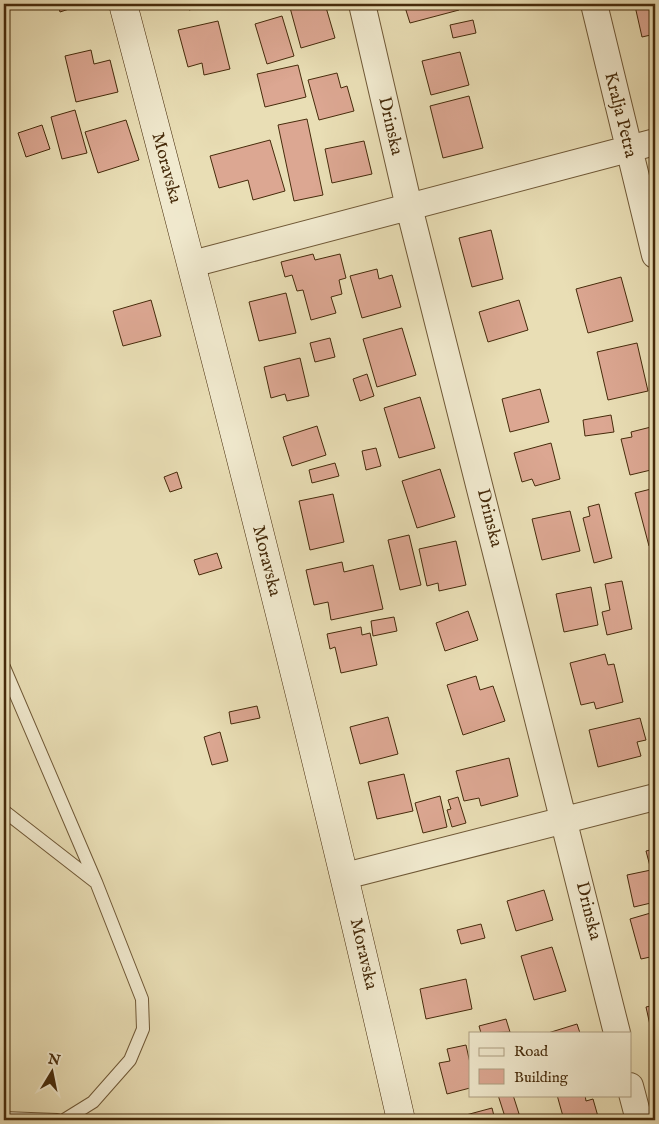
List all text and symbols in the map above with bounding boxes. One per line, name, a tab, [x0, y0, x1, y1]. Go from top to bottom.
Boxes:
street label: Kralja Petra	[598, 70, 642, 160]
street label: Drinska	[372, 95, 408, 158]
street label: Moravska	[146, 130, 187, 206]
street label: Drinska	[471, 486, 507, 550]
street label: Moravska	[246, 523, 286, 599]
street label: Drinska	[570, 879, 606, 943]
street label: Moravska	[344, 916, 382, 992]
legend	[469, 1032, 632, 1096]
text: Road	[514, 1042, 549, 1061]
north arrow	[28, 1046, 78, 1096]
text: N	[46, 1050, 62, 1070]
text: Building	[514, 1068, 569, 1087]

